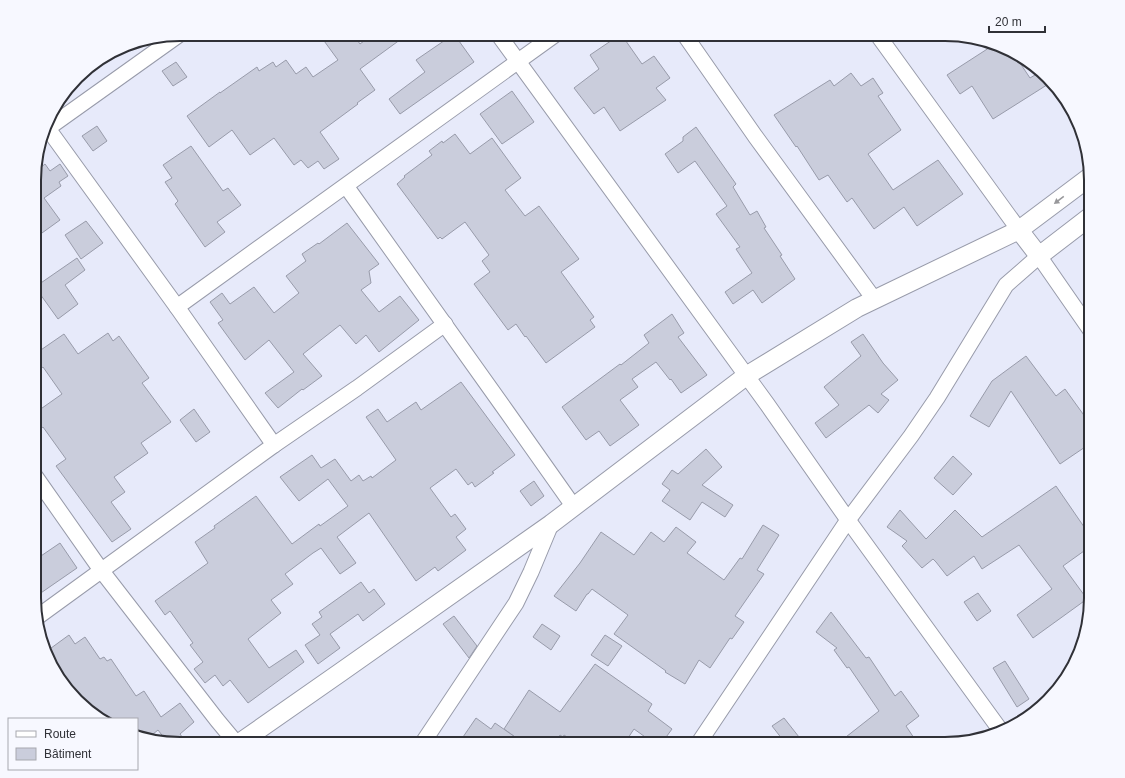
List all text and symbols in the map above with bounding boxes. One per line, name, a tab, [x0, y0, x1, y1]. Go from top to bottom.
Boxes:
scale bar	[989, 8, 1045, 34]
text: 20 m	[995, 15, 1022, 29]
one-way arrow	[1054, 196, 1065, 204]
legend	[8, 718, 138, 770]
text: Route	[44, 727, 76, 741]
text: Bâtiment	[44, 747, 92, 761]

